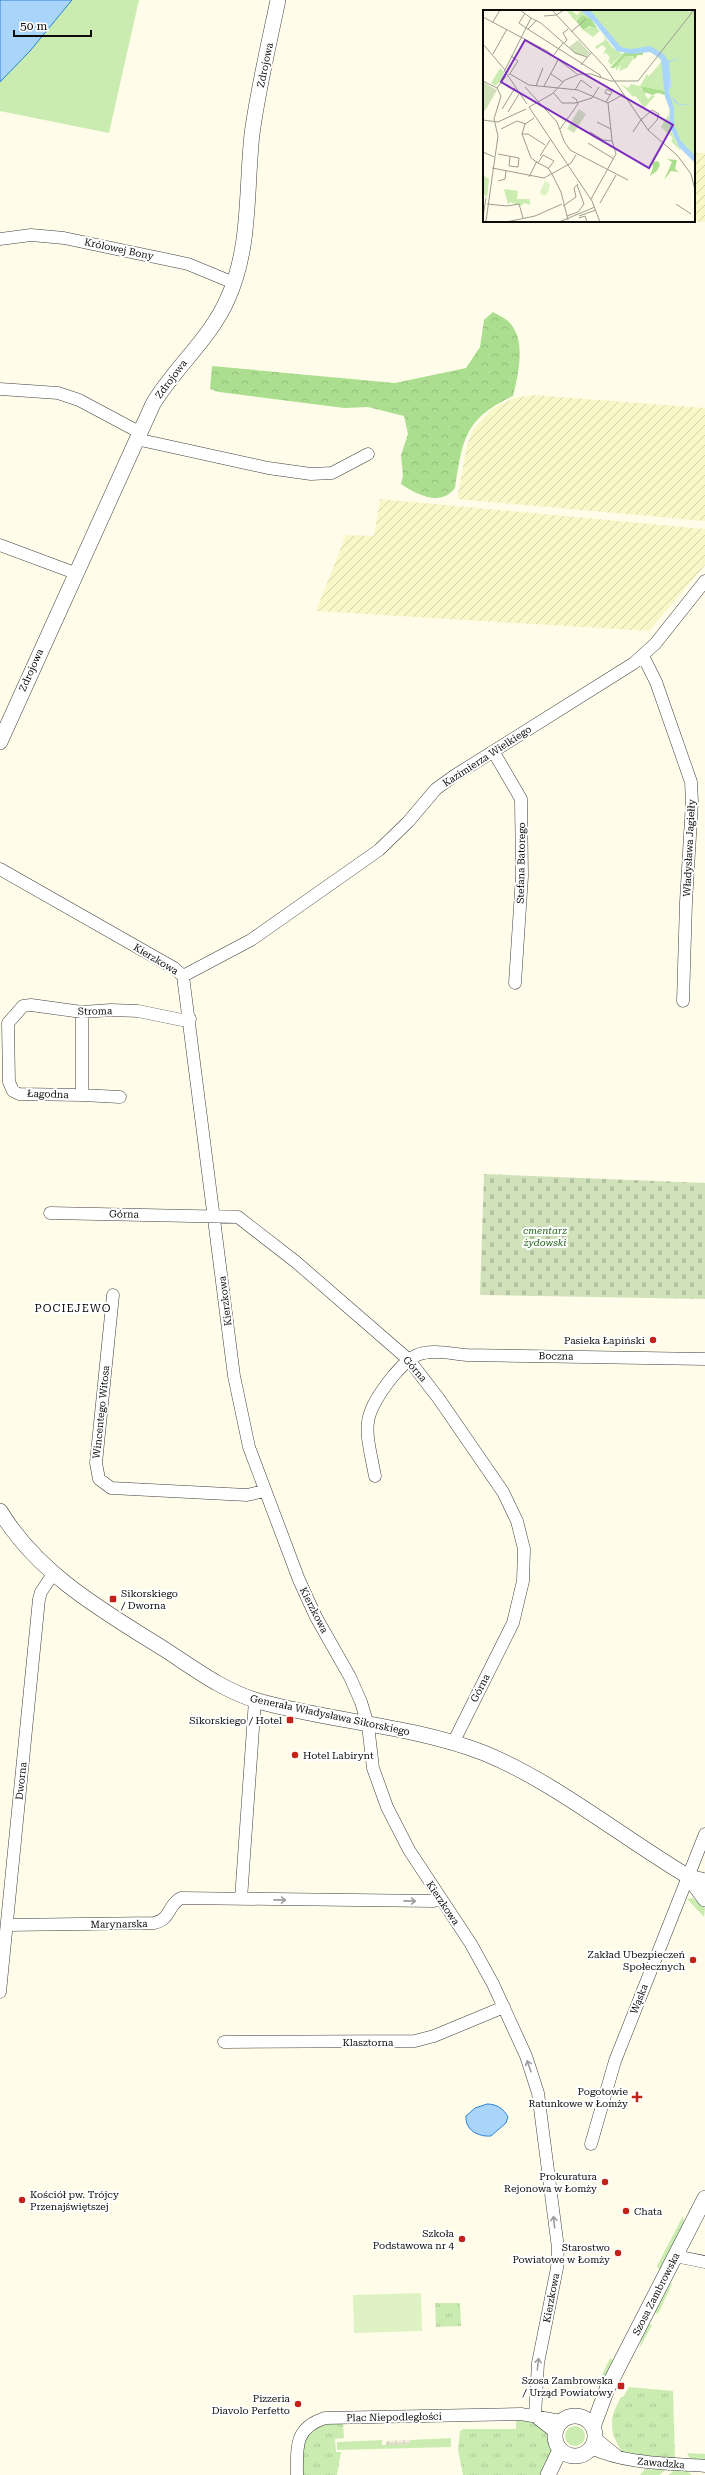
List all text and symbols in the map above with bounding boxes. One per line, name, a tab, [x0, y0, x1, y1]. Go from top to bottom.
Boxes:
inset map	[483, 10, 695, 222]
scale bar	[14, 12, 91, 38]
text: 50 m	[20, 19, 47, 33]
street label: Zdrojowa	[255, 41, 275, 88]
street label: Królowej Bony	[83, 236, 155, 262]
street label: Zdrojowa	[153, 357, 189, 400]
street label: Zdrojowa	[17, 647, 45, 693]
street label: Kazimierza Wielkiego	[441, 723, 533, 789]
street label: Władysława Jagiełły	[681, 799, 697, 897]
street label: Stefana Batorego	[515, 822, 527, 904]
street label: Kierzkowa	[132, 941, 181, 977]
street label: Stroma	[78, 1005, 113, 1017]
street label: Łagodna	[27, 1088, 70, 1100]
street label: Górna	[109, 1208, 140, 1220]
park label: cmentarz żydowski	[523, 1225, 567, 1248]
street label: Kierzkowa	[216, 1275, 234, 1327]
district label: POCIEJEWO	[34, 1302, 112, 1315]
place label: Pasieka Łapiński	[564, 1335, 645, 1346]
marker: Pasieka Łapiński	[648, 1335, 658, 1345]
street label: Boczna	[538, 1350, 574, 1362]
street label: Górna	[401, 1354, 429, 1384]
street label: Wincentego Witosa	[91, 1364, 111, 1459]
street label: Kierzkowa	[298, 1585, 331, 1635]
place label: Sikorskiego / Dworna	[120, 1588, 178, 1611]
marker: Sikorskiego / Dworna	[108, 1594, 118, 1604]
street label: Górna	[468, 1672, 492, 1704]
street label: Generała Władysława Sikorskiego	[249, 1693, 411, 1737]
place label: Sikorskiego / Hotel	[189, 1715, 282, 1726]
marker: Sikorskiego / Hotel	[285, 1715, 295, 1725]
marker: Hotel Labirynt	[290, 1750, 300, 1760]
place label: Hotel Labirynt	[303, 1750, 374, 1761]
street label: Dworna	[14, 1761, 29, 1800]
street label: Kierzkowa	[424, 1879, 462, 1927]
one-way arrow	[273, 1896, 286, 1904]
one-way arrow	[403, 1897, 416, 1905]
street label: Marynarska	[90, 1918, 148, 1930]
place label: Zakład Ubezpieczeń Społecznych	[588, 1949, 686, 1972]
marker: Zakład Ubezpieczeń Społecznych	[688, 1955, 698, 1965]
street label: Wąska	[628, 1982, 650, 2016]
street label: Klasztorna	[343, 2037, 394, 2048]
one-way arrow	[525, 2060, 533, 2072]
place label: Pogotowie Ratunkowe w Łomży	[528, 2086, 629, 2109]
marker: Pogotowie Ratunkowe w Łomży	[631, 2091, 643, 2103]
place label: Prokuratura Rejonowa w Łomży	[504, 2171, 598, 2194]
marker: Prokuratura Rejonowa w Łomży	[600, 2177, 610, 2187]
place label: Kościół pw. Trójcy Przenajświętszej	[30, 2189, 119, 2212]
marker: Kościół pw. Trójcy Przenajświętszej	[17, 2195, 27, 2205]
marker: Chata	[621, 2206, 631, 2216]
place label: Chata	[634, 2206, 663, 2217]
one-way arrow	[550, 2216, 558, 2229]
place label: Szkoła Podstawowa nr 4	[373, 2228, 455, 2251]
marker: Szkoła Podstawowa nr 4	[457, 2234, 467, 2244]
place label: Starostwo Powiatowe w Łomży	[512, 2242, 610, 2265]
marker: Starostwo Powiatowe w Łomży	[613, 2248, 623, 2258]
street label: Szosa Zambrowska	[630, 2250, 682, 2337]
street label: Kierzkowa	[541, 2272, 561, 2324]
one-way arrow	[534, 2357, 542, 2370]
place label: Szosa Zambrowska / Urząd Powiatowy	[521, 2375, 614, 2398]
marker: Szosa Zambrowska / Urząd Powiatowy	[616, 2381, 626, 2391]
place label: Pizzeria Diavolo Perfetto	[212, 2393, 291, 2416]
marker: Pizzeria Diavolo Perfetto	[293, 2399, 303, 2409]
street label: Plac Niepodległości	[346, 2411, 442, 2423]
street label: Zawadzka	[637, 2455, 686, 2471]

